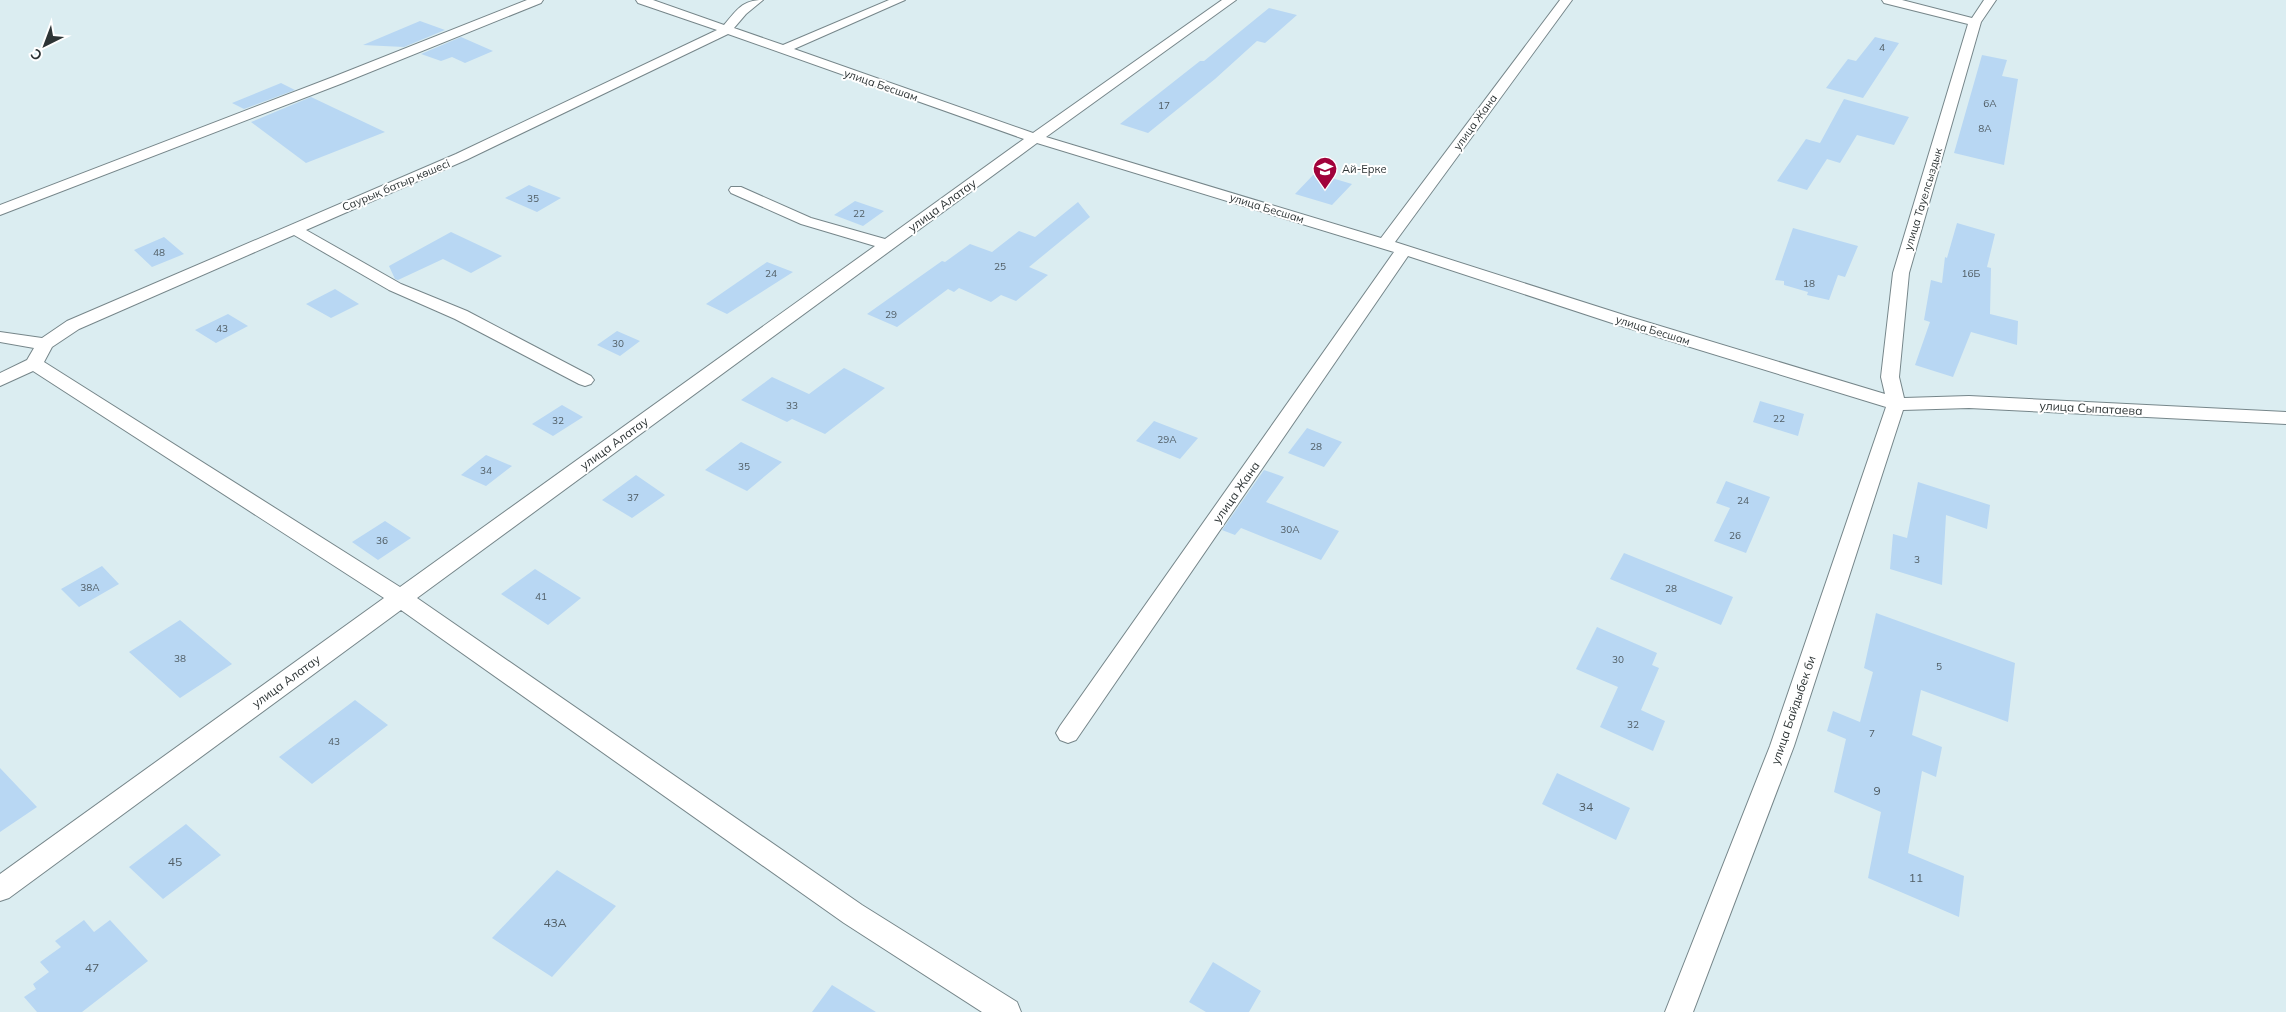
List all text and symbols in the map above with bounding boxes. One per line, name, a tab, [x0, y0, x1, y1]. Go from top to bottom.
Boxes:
north arrow	[20, 20, 70, 70]
house number: 4	[1879, 41, 1885, 54]
text: С	[27, 45, 46, 65]
street label: улица Бесшам	[842, 66, 920, 104]
street label: улица Жана	[1450, 91, 1500, 153]
house number: 6А	[1983, 97, 1997, 110]
house number: 17	[1158, 99, 1170, 112]
house number: 8А	[1978, 122, 1992, 135]
street label: улица Тауелсыздык	[1901, 146, 1945, 252]
street label: Саурық батыр көшесі	[340, 156, 452, 214]
school or university icon: Ай-Ерке	[1312, 156, 1338, 190]
place label: Ай-Ерке	[1342, 162, 1387, 176]
street label: улица Алатау	[905, 175, 979, 235]
street label: улица Бесшам	[1228, 190, 1306, 226]
house number: 35	[527, 192, 539, 205]
house number: 22	[853, 207, 865, 220]
house number: 48	[153, 246, 165, 259]
house number: 25	[994, 260, 1006, 273]
house number: 24	[765, 267, 777, 280]
house number: 16Б	[1962, 267, 1981, 280]
house number: 18	[1803, 277, 1815, 290]
house number: 29	[885, 308, 897, 321]
street label: улица Бесшам	[1614, 312, 1692, 348]
house number: 43	[216, 322, 228, 335]
house number: 30	[612, 337, 624, 350]
street label: улица Сыпатаева	[2039, 398, 2143, 418]
house number: 33	[786, 399, 798, 412]
house number: 22	[1773, 412, 1785, 425]
street label: улица Алатау	[577, 413, 651, 473]
house number: 32	[552, 414, 564, 427]
house number: 29А	[1157, 433, 1177, 446]
house number: 28	[1310, 440, 1322, 453]
street label: улица Жана	[1209, 458, 1263, 526]
house number: 35	[738, 460, 750, 473]
house number: 34	[480, 464, 492, 477]
house number: 37	[627, 491, 639, 504]
house number: 24	[1737, 494, 1749, 507]
house number: 30А	[1280, 523, 1300, 536]
house number: 26	[1729, 529, 1741, 542]
house number: 36	[376, 534, 388, 547]
house number: 3	[1914, 553, 1920, 566]
house number: 38А	[80, 581, 100, 594]
house number: 28	[1665, 582, 1677, 595]
house number: 41	[535, 590, 547, 603]
street label: улица Алатау	[249, 651, 323, 711]
house number: 38	[174, 652, 186, 665]
house number: 30	[1612, 653, 1624, 666]
street label: улица Байдыбек би	[1767, 654, 1819, 766]
house number: 5	[1936, 660, 1942, 673]
house number: 32	[1627, 718, 1639, 731]
house number: 7	[1869, 727, 1875, 740]
house number: 43	[328, 735, 340, 748]
house number: 9	[1873, 783, 1881, 798]
house number: 34	[1579, 799, 1593, 814]
house number: 45	[168, 854, 182, 869]
house number: 11	[1909, 870, 1923, 885]
house number: 43А	[543, 915, 567, 930]
house number: 47	[85, 960, 99, 975]

